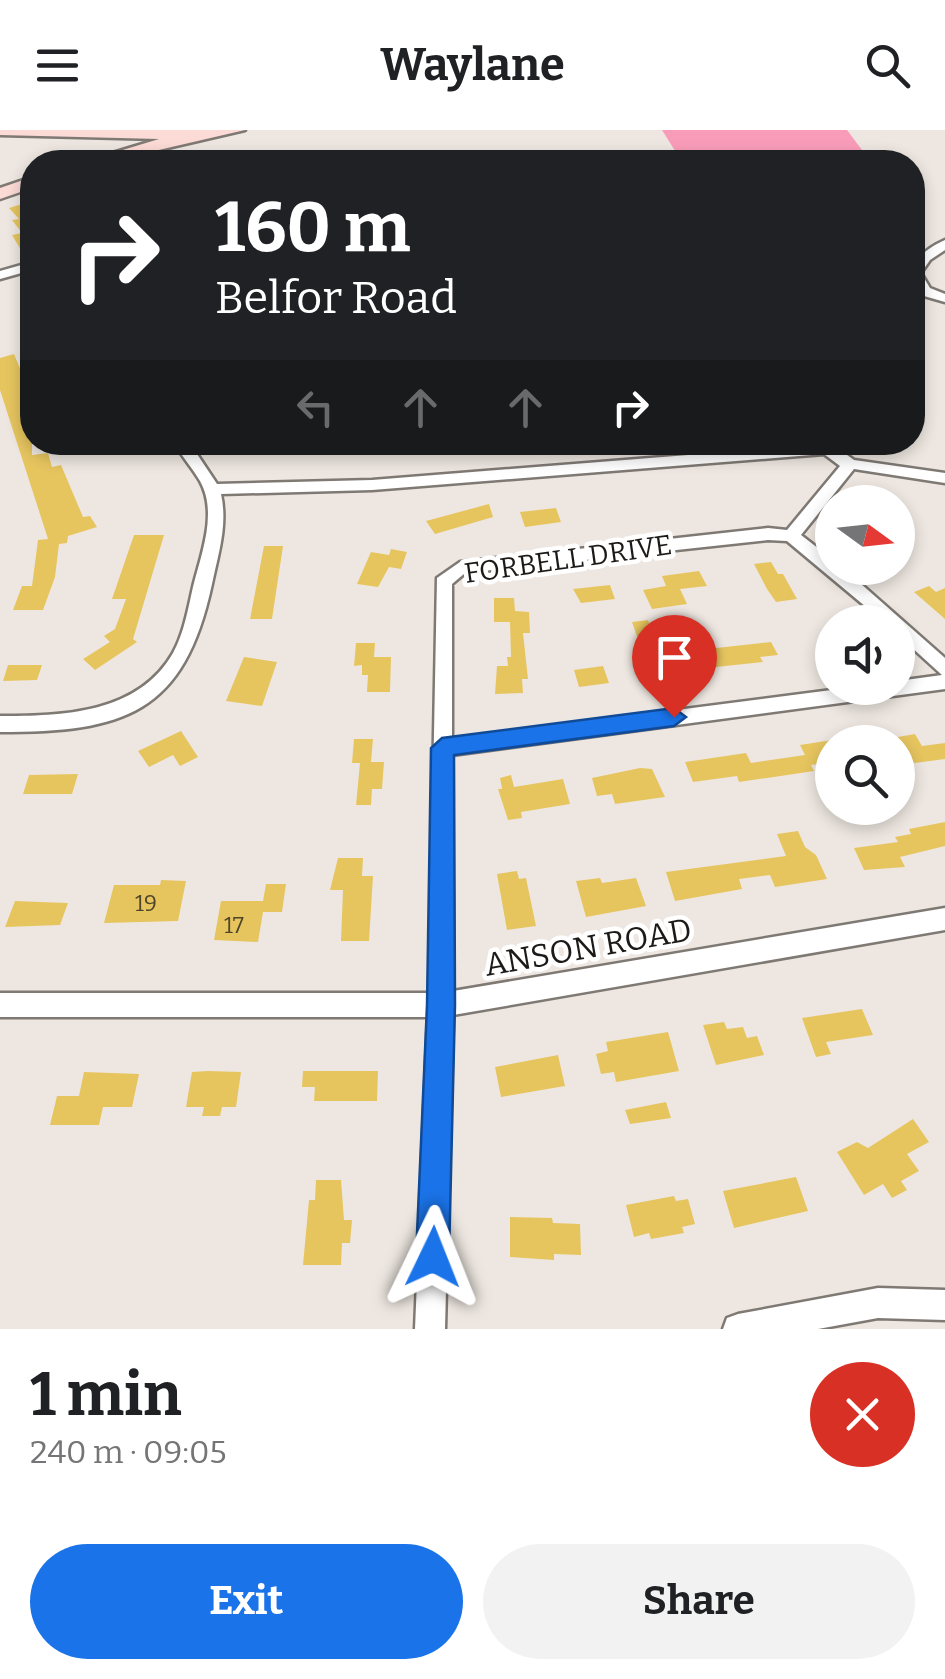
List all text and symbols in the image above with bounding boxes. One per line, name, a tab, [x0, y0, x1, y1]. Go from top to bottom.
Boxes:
icon: menu	[30, 38, 85, 93]
text: Waylane	[380, 38, 565, 92]
icon: search	[860, 38, 915, 93]
text: 160 m	[215, 186, 410, 270]
icon: right	[50, 190, 180, 320]
text: Belfor Road	[215, 271, 457, 325]
icon: left	[288, 380, 343, 435]
icon: ahead	[393, 380, 448, 435]
icon: ahead	[498, 380, 553, 435]
icon: right	[603, 380, 658, 435]
north arrow	[815, 485, 915, 585]
map controls	[815, 485, 915, 825]
street label: FORBELL DRIVE	[462, 528, 674, 590]
button: sound	[815, 605, 915, 705]
pin	[632, 615, 717, 718]
icon: arrive	[647, 630, 702, 685]
button: search	[815, 725, 915, 825]
house number: 19	[135, 890, 157, 917]
street label: ANSON ROAD	[482, 910, 694, 984]
house number: 17	[224, 912, 244, 939]
position arrow	[381, 1205, 485, 1309]
text: 1 min	[30, 1359, 182, 1431]
button: close	[810, 1362, 915, 1467]
text: 240 m · 09:05	[30, 1433, 227, 1471]
button: Exit	[30, 1544, 463, 1659]
button: Share	[483, 1544, 915, 1659]

